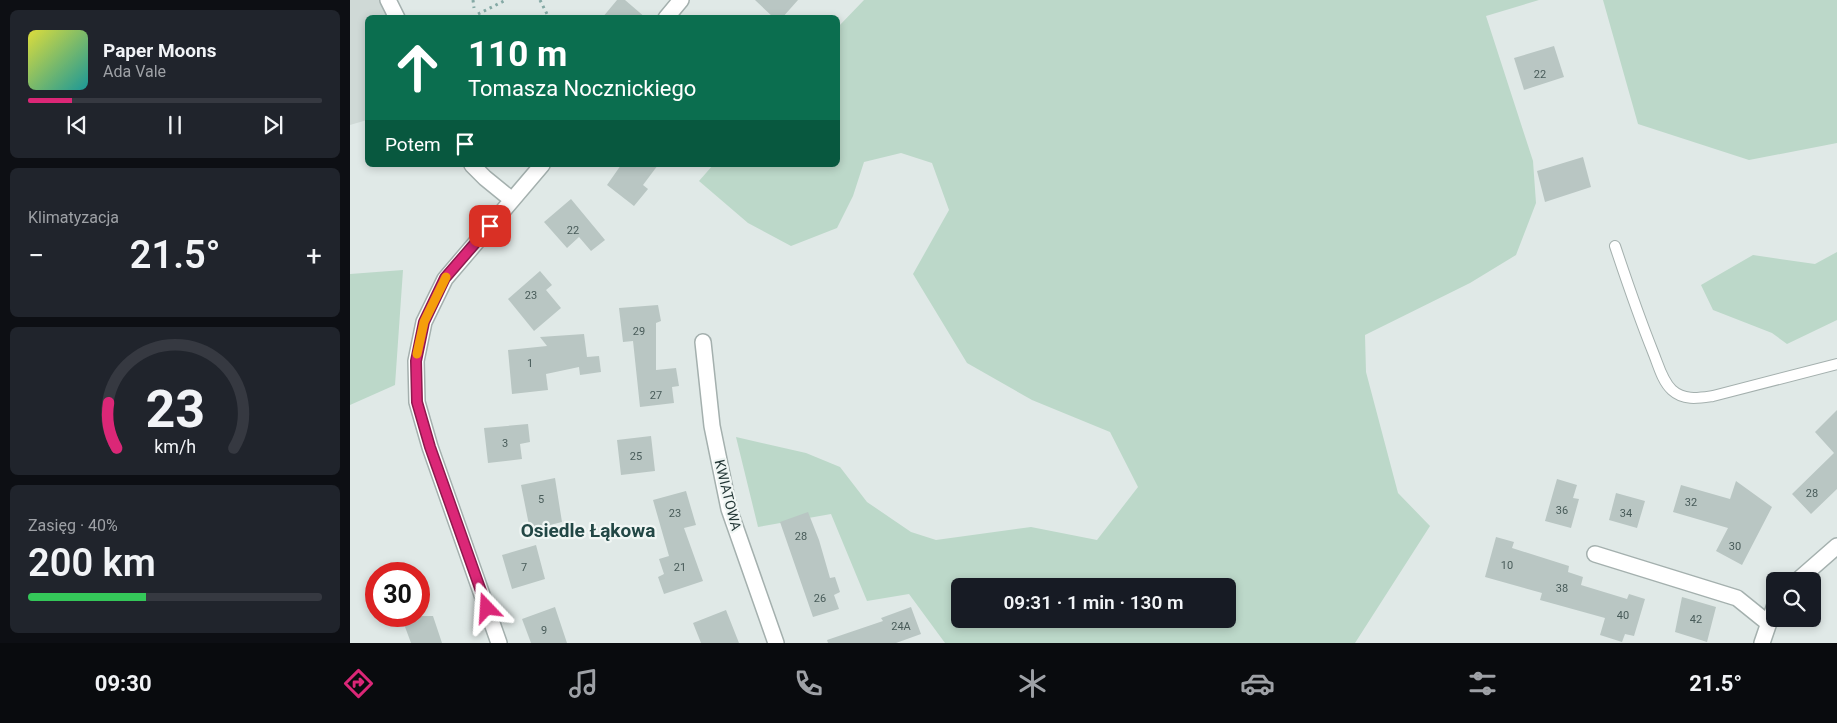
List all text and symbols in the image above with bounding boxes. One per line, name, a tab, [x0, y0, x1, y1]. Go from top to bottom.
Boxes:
text: 110 m	[468, 34, 567, 75]
icon: ahead	[385, 35, 450, 100]
text: Paper Moons	[103, 39, 216, 62]
text: Ada Vale	[103, 62, 166, 81]
house number: 22	[1534, 68, 1546, 81]
text: Tomasza Nocznickiego	[468, 76, 696, 101]
icon: previous	[63, 111, 91, 139]
icon: pause	[161, 111, 189, 139]
icon: next	[259, 111, 287, 139]
icon: arrive	[451, 130, 479, 158]
text: Potem	[385, 133, 441, 156]
pin	[469, 205, 511, 247]
text: Klimatyzacja	[28, 208, 119, 227]
icon: arrive	[476, 212, 504, 240]
house number: 22	[567, 224, 579, 237]
text: 21.5°	[130, 233, 220, 277]
text: −	[28, 239, 44, 272]
text: +	[306, 239, 322, 272]
house number: 23	[525, 289, 537, 302]
house number: 29	[633, 325, 645, 338]
house number: 1	[527, 357, 533, 370]
text: 23	[145, 379, 205, 440]
house number: 27	[650, 389, 662, 402]
text: km/h	[154, 436, 196, 457]
house number: 3	[502, 437, 508, 450]
house number: 25	[630, 450, 642, 463]
street label: KWIATOWA	[711, 458, 745, 532]
house number: 28	[1806, 487, 1818, 500]
house number: 5	[538, 493, 544, 506]
house number: 32	[1685, 496, 1697, 509]
house number: 36	[1556, 504, 1568, 517]
house number: 23	[669, 507, 681, 520]
house number: 34	[1620, 507, 1632, 520]
text: Zasięg · 40%	[28, 516, 118, 535]
district label: Osiedle Łąkowa	[521, 519, 655, 542]
house number: 28	[795, 530, 807, 543]
house number: 30	[1729, 540, 1741, 553]
text: 200 km	[28, 541, 156, 585]
house number: 10	[1501, 559, 1513, 572]
house number: 7	[521, 561, 527, 574]
house number: 21	[674, 561, 686, 574]
speed limit sign: 30	[365, 562, 430, 627]
map controls	[1766, 572, 1821, 627]
button: search	[1766, 572, 1821, 627]
position arrow	[460, 581, 512, 633]
house number: 38	[1556, 582, 1568, 595]
text: 09:31 · 1 min · 130 m	[1003, 591, 1184, 614]
house number: 26	[814, 592, 826, 605]
house number: 40	[1617, 609, 1629, 622]
house number: 42	[1690, 613, 1702, 626]
house number: 24A	[891, 620, 912, 633]
house number: 9	[541, 624, 547, 637]
icon: directions	[341, 666, 376, 701]
icon: music	[566, 666, 601, 701]
icon: phone	[791, 666, 826, 701]
icon: climate	[1015, 666, 1050, 701]
icon: car	[1240, 666, 1275, 701]
icon: filters	[1465, 666, 1500, 701]
text: 09:30	[95, 671, 152, 696]
text: 21.5°	[1689, 671, 1742, 696]

